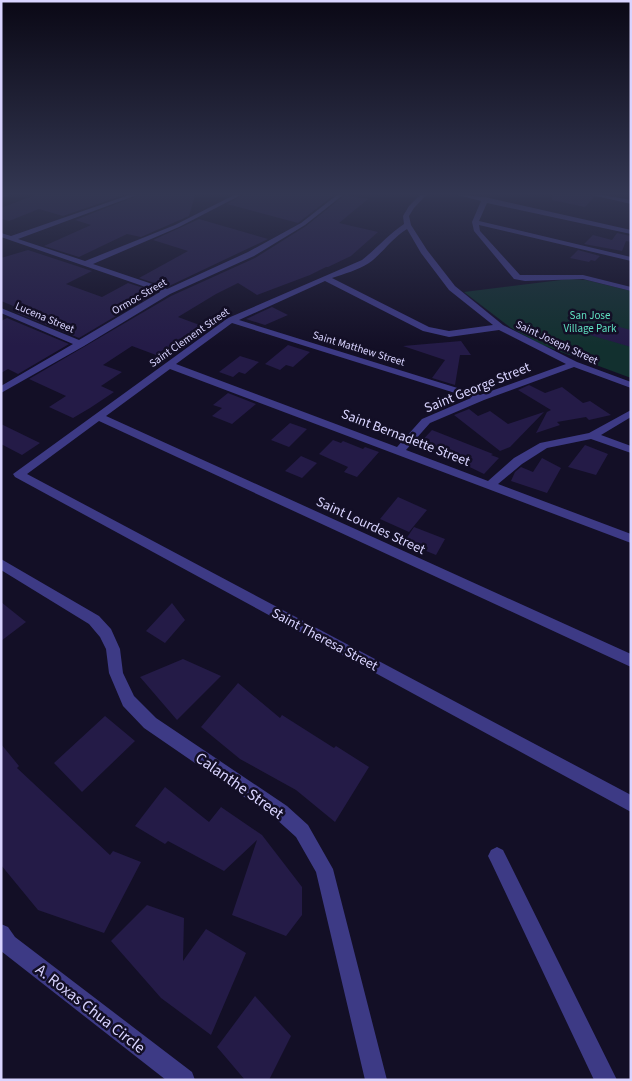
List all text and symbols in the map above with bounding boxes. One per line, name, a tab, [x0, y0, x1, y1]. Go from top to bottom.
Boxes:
street label: Ormoc Street	[109, 275, 170, 318]
street label: Lucena Street	[13, 298, 77, 337]
street label: Saint Clement Street	[146, 304, 233, 371]
park label: San Jose Village Park	[563, 308, 617, 336]
street label: Saint Joseph Street	[513, 317, 601, 368]
street label: Saint Matthew Street	[311, 327, 407, 370]
street label: Saint George Street	[421, 357, 534, 418]
street label: Saint Bernadette Street	[338, 404, 473, 472]
street label: Saint Lourdes Street	[313, 492, 429, 560]
street label: Saint Theresa Street	[268, 603, 381, 676]
street label: Calanthe Street	[191, 747, 289, 825]
street label: A. Roxas Chua Circle	[31, 959, 150, 1059]

